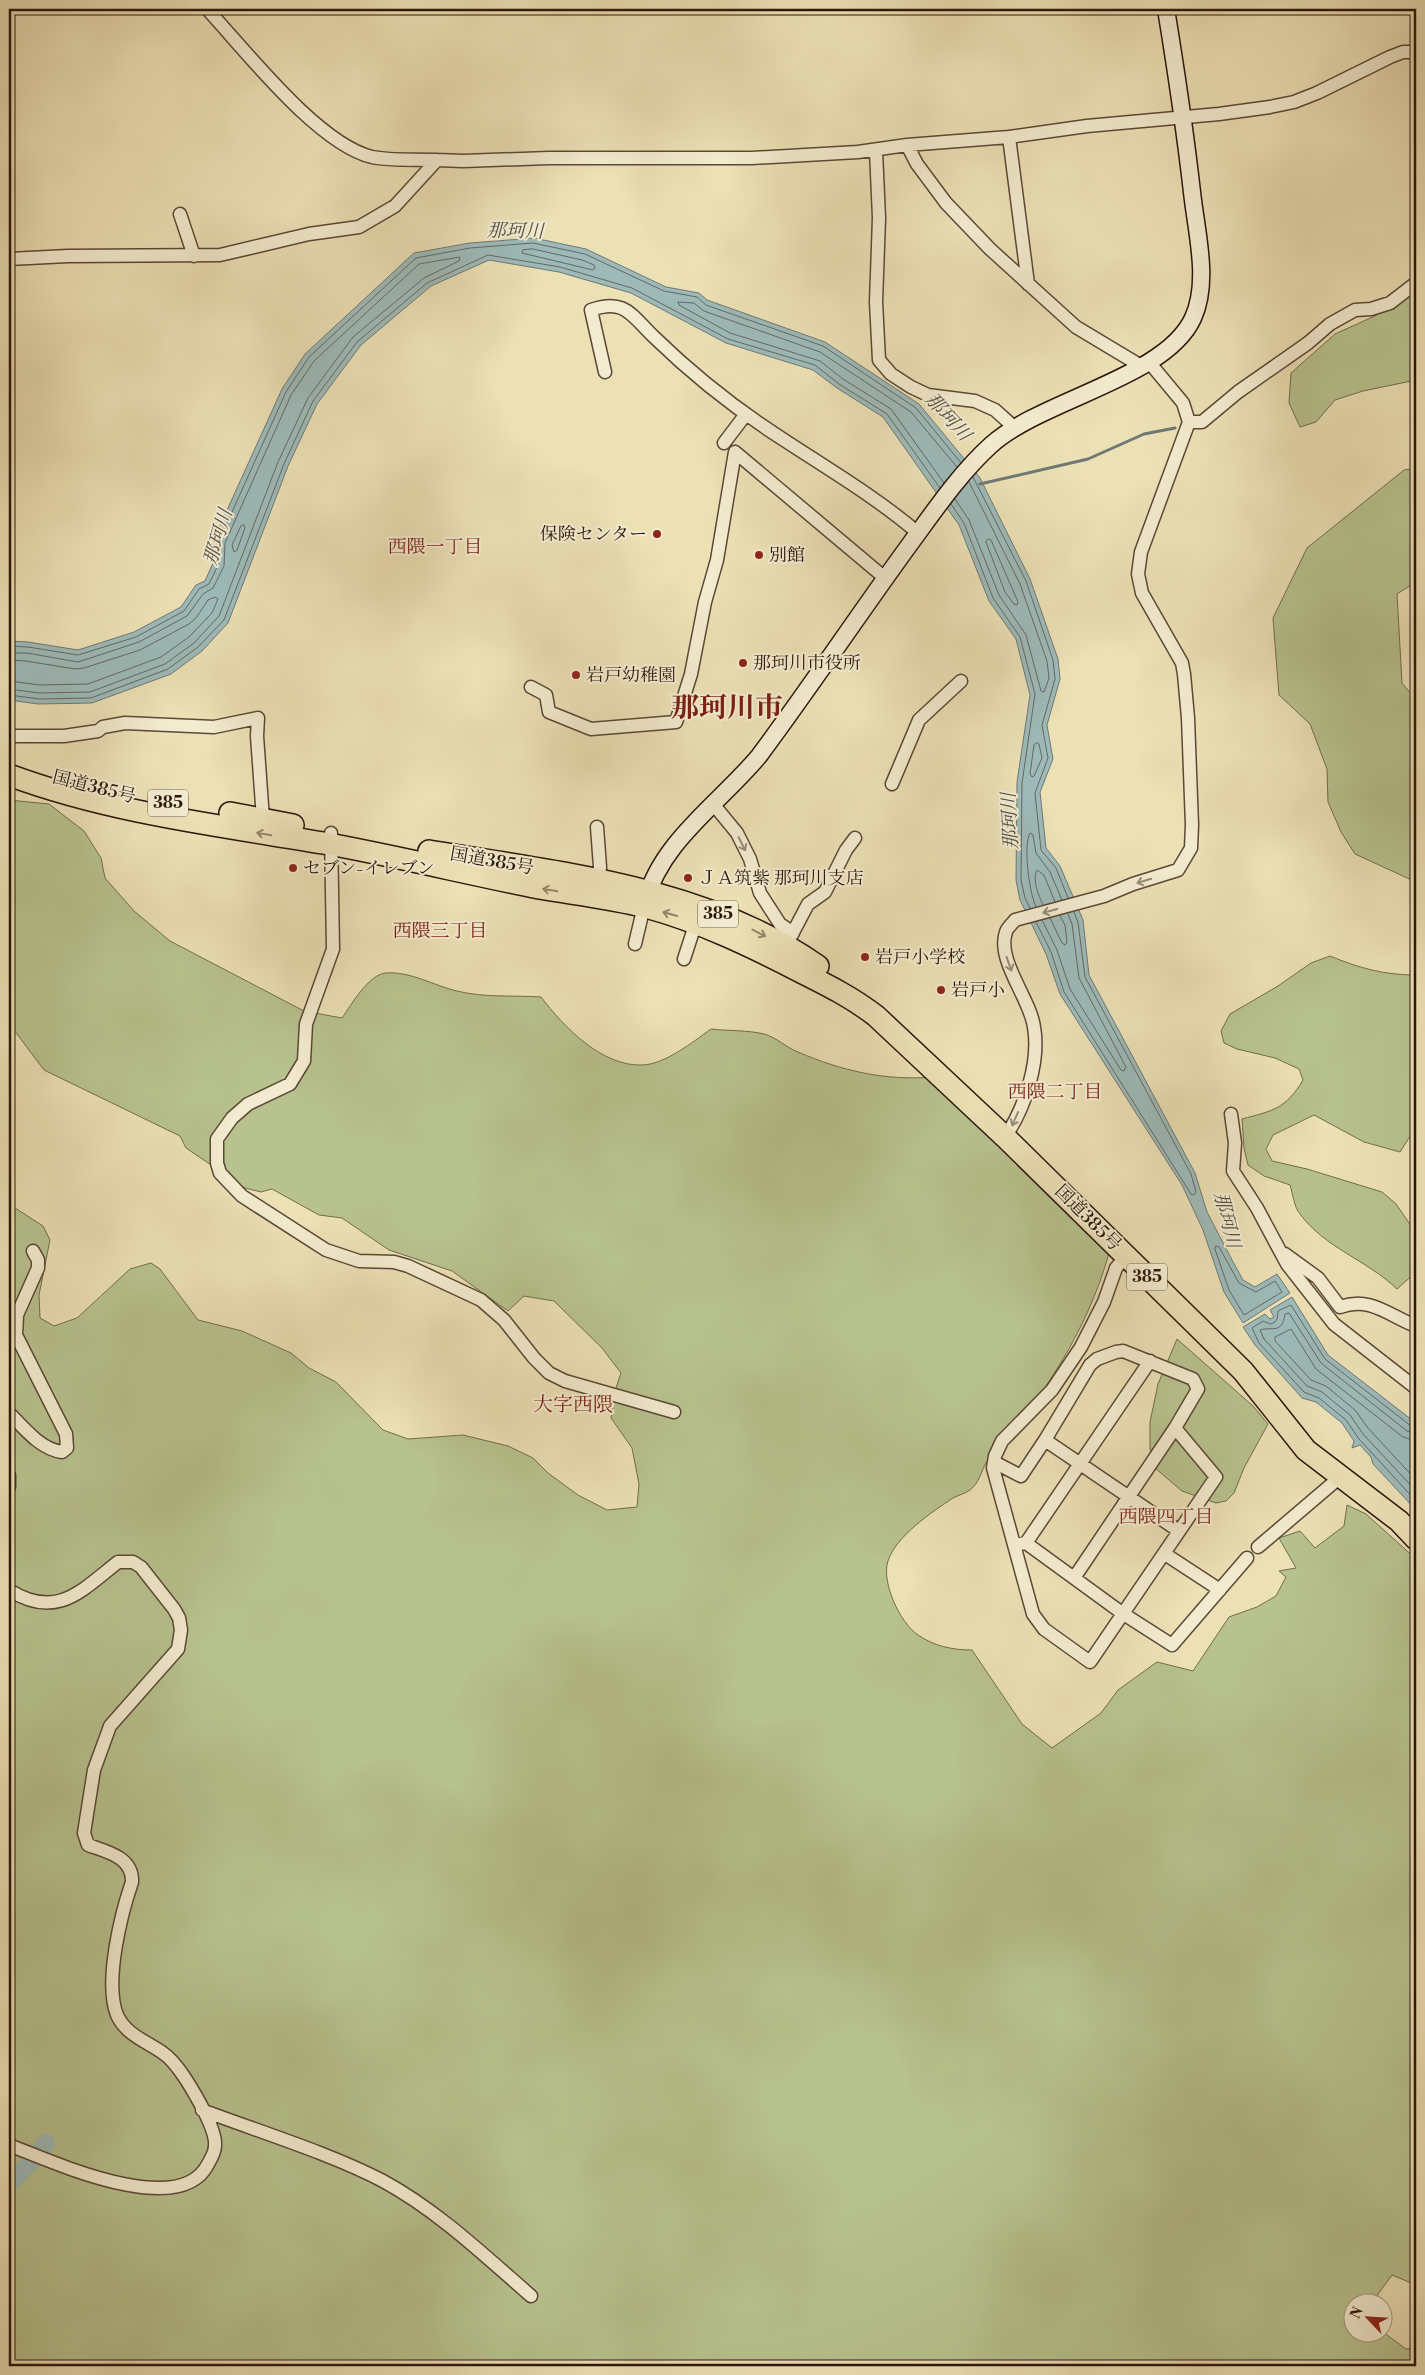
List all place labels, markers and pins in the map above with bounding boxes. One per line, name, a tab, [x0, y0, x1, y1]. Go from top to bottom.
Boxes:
place label: 保険センター	[540, 523, 647, 546]
marker: 保険センター	[651, 528, 663, 540]
place label: 別館	[769, 544, 805, 567]
marker: 別館	[753, 549, 765, 561]
place label: 那珂川市役所	[753, 652, 861, 675]
marker: 那珂川市役所	[737, 657, 749, 669]
place label: 岩戸幼稚園	[586, 664, 676, 687]
marker: 岩戸幼稚園	[570, 669, 582, 681]
place label: セブン-イレブン	[303, 857, 435, 880]
marker: セブン-イレブン	[287, 862, 299, 874]
place label: ＪＡ筑紫 那珂川支店	[698, 867, 864, 890]
marker: ＪＡ筑紫 那珂川支店	[682, 872, 694, 884]
place label: 岩戸小学校	[875, 946, 965, 969]
marker: 岩戸小学校	[859, 951, 871, 963]
place label: 岩戸小	[951, 979, 1005, 1002]
marker: 岩戸小	[935, 984, 947, 996]

